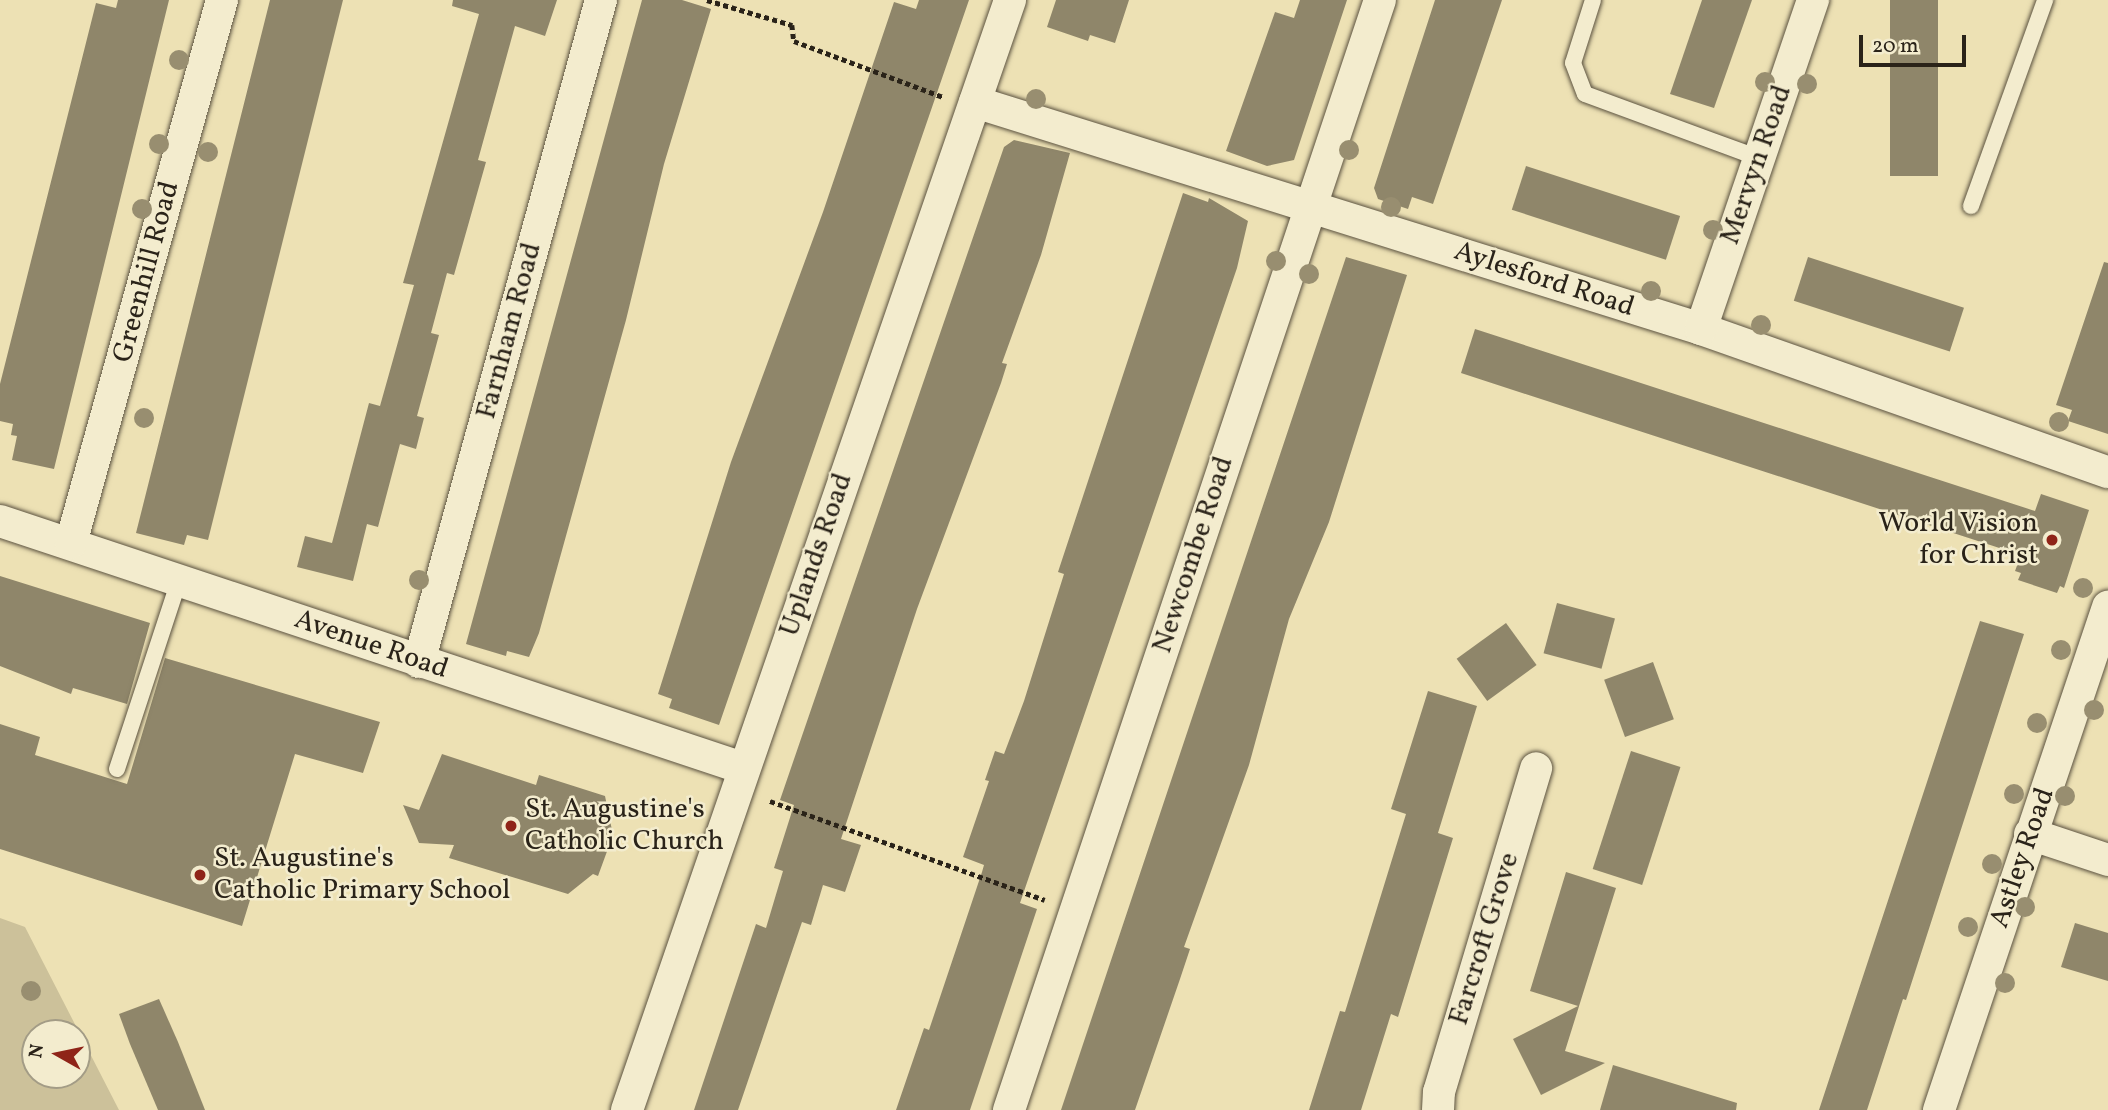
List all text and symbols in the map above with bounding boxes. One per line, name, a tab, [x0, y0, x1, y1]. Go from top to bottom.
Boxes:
scale bar	[1863, 21, 1970, 65]
text: 20 m	[1872, 32, 1918, 61]
street label: Mervyn Road	[1714, 81, 1800, 249]
street label: Greenhill Road	[107, 178, 187, 366]
street label: Aylesford Road	[1450, 235, 1638, 325]
street label: Farnham Road	[470, 239, 550, 423]
street label: Newcombe Road	[1146, 452, 1242, 658]
street label: Uplands Road	[773, 469, 861, 641]
place label: World Vision for Christ	[1878, 507, 2038, 573]
marker: World Vision for Christ	[2044, 532, 2060, 548]
street label: Avenue Road	[290, 603, 452, 687]
street label: Astley Road	[1983, 783, 2063, 933]
place label: St. Augustine's Catholic Church	[525, 793, 724, 859]
marker: St. Augustine's Catholic Church	[503, 818, 519, 834]
place label: St. Augustine's Catholic Primary School	[214, 842, 511, 908]
street label: Farcroft Grove	[1443, 849, 1527, 1029]
marker: St. Augustine's Catholic Primary School	[192, 867, 208, 883]
north arrow	[21, 1019, 91, 1089]
text: N	[23, 1042, 51, 1060]

